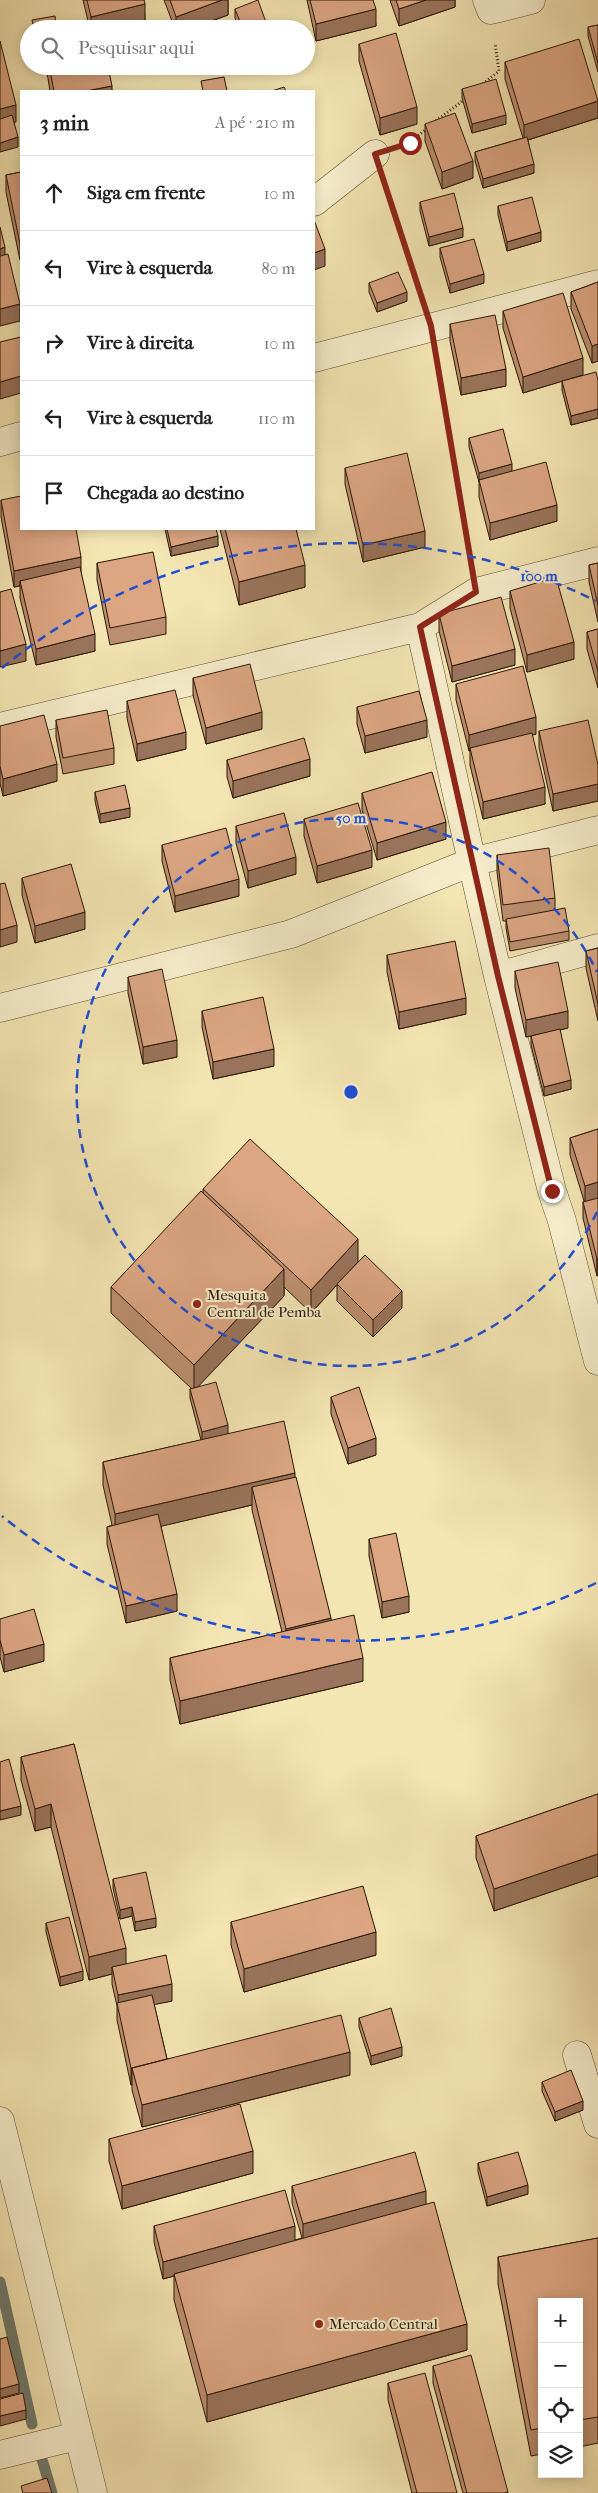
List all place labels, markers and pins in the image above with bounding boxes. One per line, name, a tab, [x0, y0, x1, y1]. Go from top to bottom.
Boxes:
centre of rings	[342, 1083, 360, 1101]
place label: Mesquita Central de Pemba	[207, 1286, 322, 1321]
marker: Mesquita Central de Pemba	[191, 1298, 203, 1310]
place label: Mercado Central	[329, 2315, 438, 2333]
marker: Mercado Central	[313, 2318, 325, 2330]

